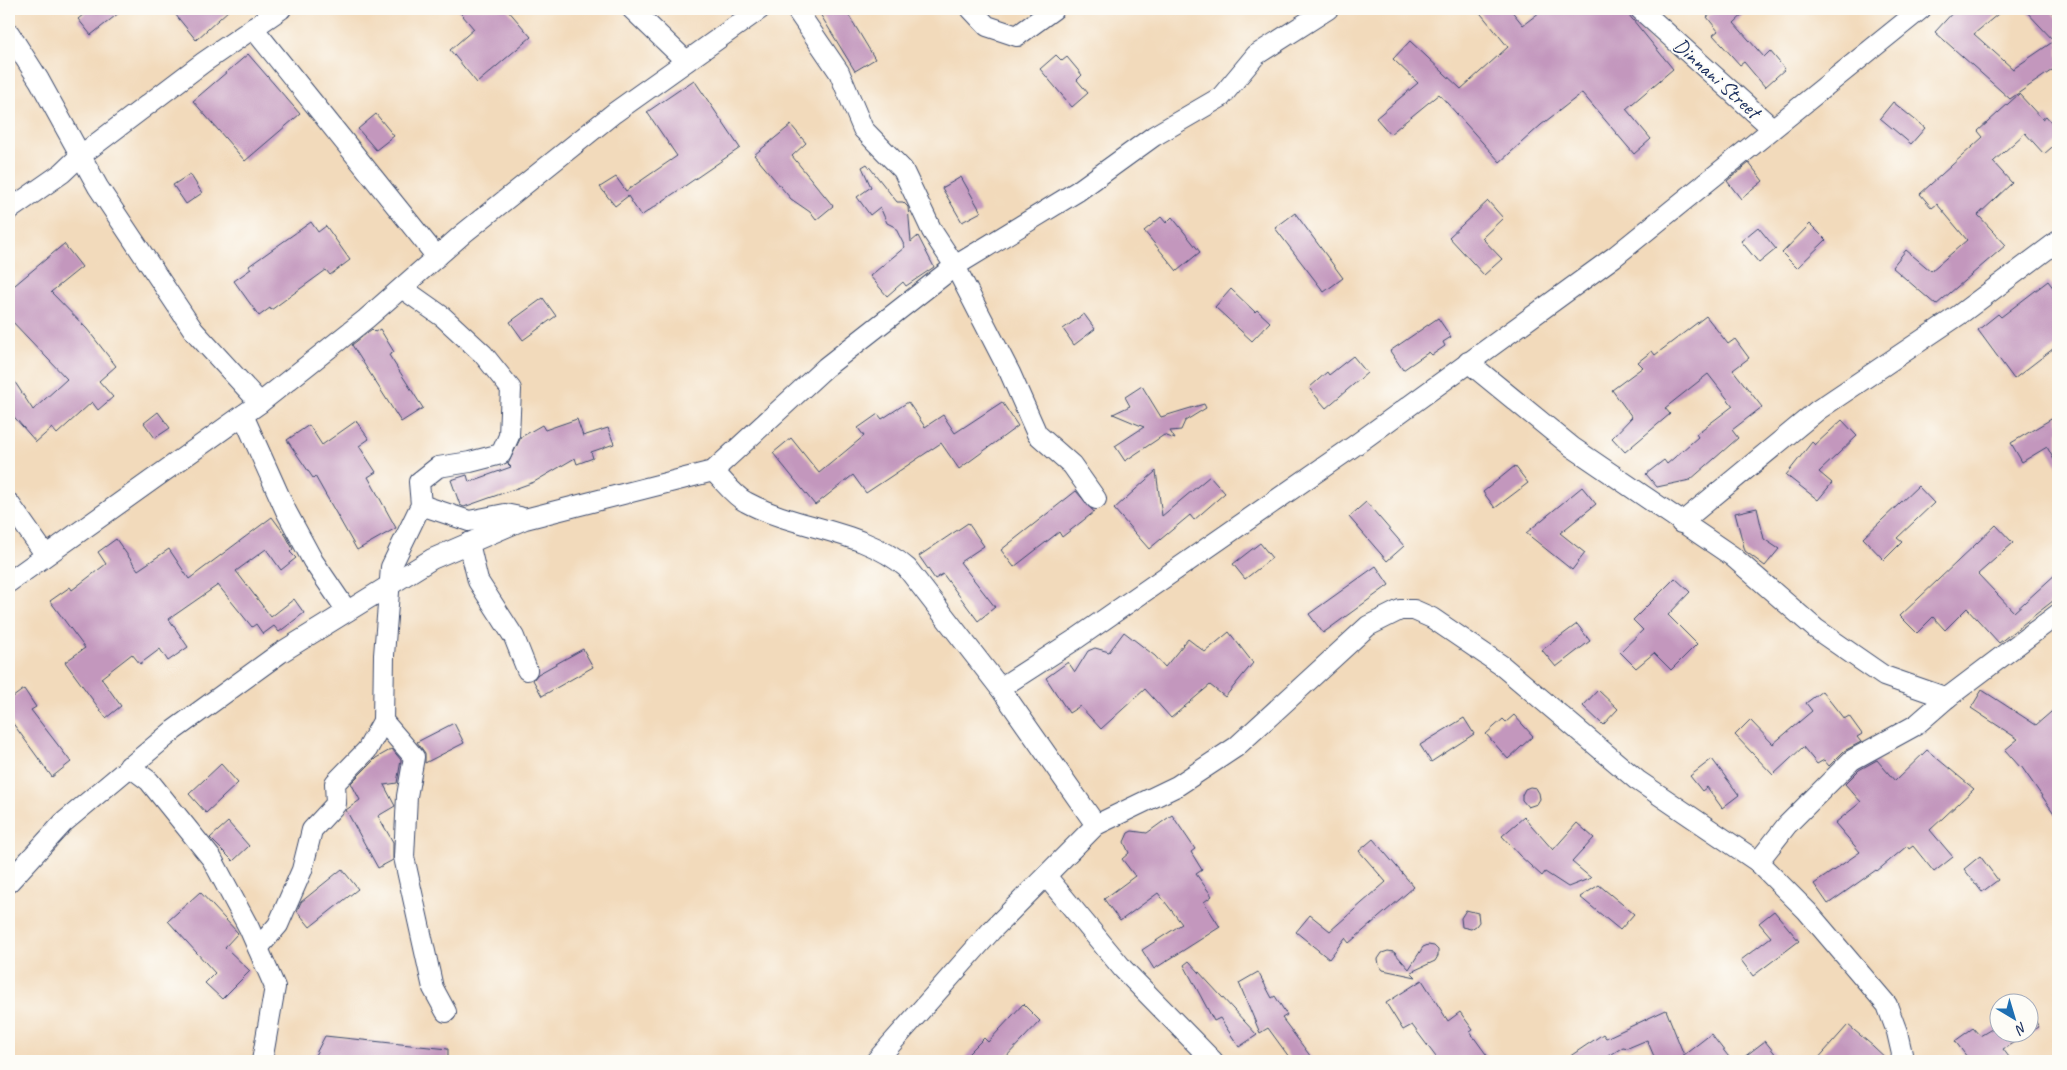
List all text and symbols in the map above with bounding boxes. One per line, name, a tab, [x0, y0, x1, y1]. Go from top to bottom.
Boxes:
street label: Dinnani Street	[1668, 32, 1768, 126]
north arrow	[1990, 992, 2040, 1042]
text: N	[2011, 1018, 2030, 1039]

